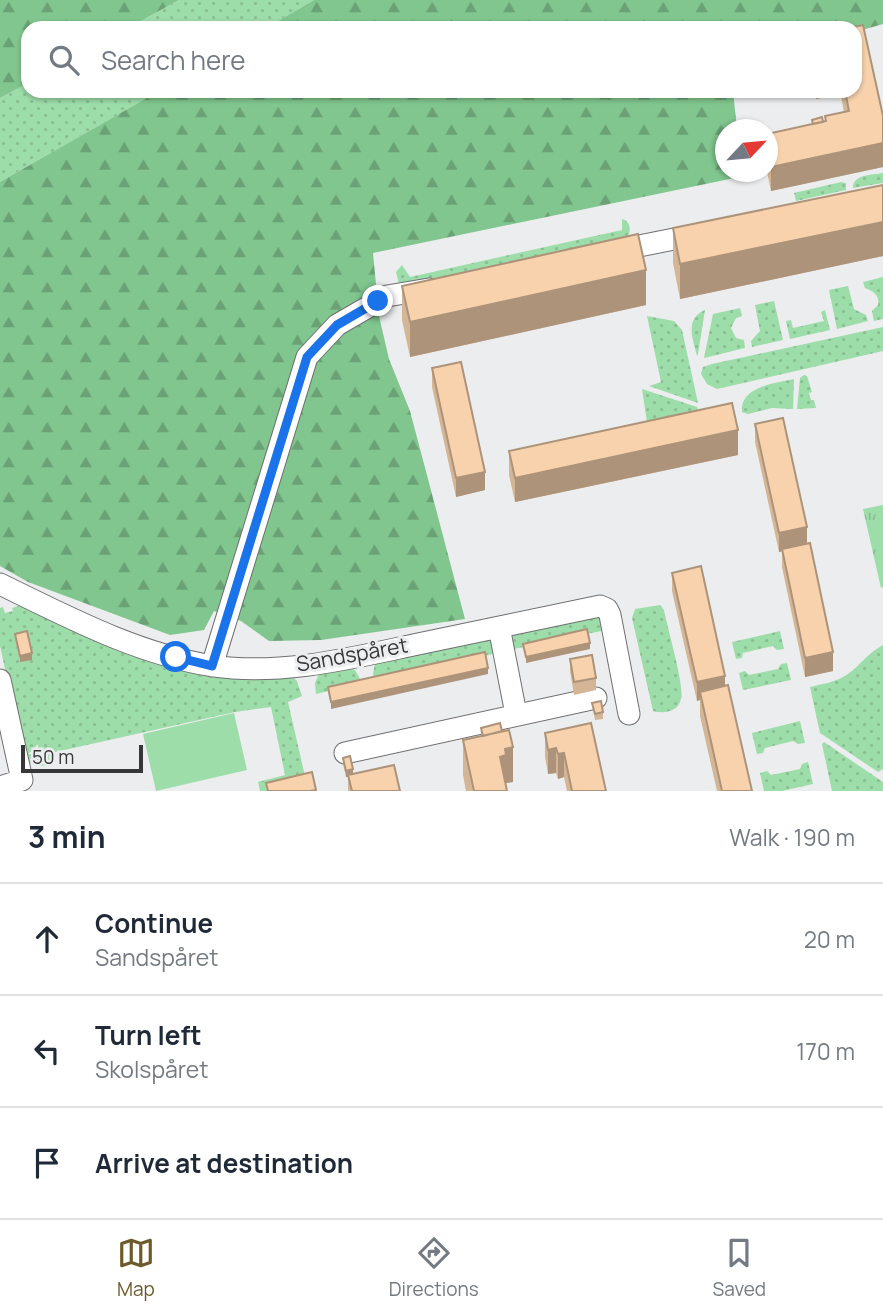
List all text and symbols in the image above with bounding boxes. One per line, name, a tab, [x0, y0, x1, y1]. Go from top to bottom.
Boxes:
search box	[21, 21, 862, 98]
icon: search	[45, 41, 83, 79]
text: Search here	[101, 42, 246, 78]
north arrow	[715, 119, 778, 182]
route end	[362, 285, 393, 316]
street label: Sandspåret	[294, 630, 410, 678]
route start	[160, 641, 191, 672]
scale bar	[21, 742, 144, 774]
text: 50 m	[32, 744, 74, 770]
text: 3 min	[28, 816, 106, 857]
text: Walk · 190 m	[729, 821, 855, 853]
text: Continue	[95, 905, 213, 941]
icon: ahead	[28, 920, 66, 958]
text: 20 m	[804, 923, 855, 955]
text: Sandspåret	[95, 941, 218, 973]
text: Turn left	[95, 1017, 202, 1053]
icon: left	[28, 1032, 66, 1070]
text: 170 m	[796, 1035, 855, 1067]
text: Skolspåret	[95, 1053, 209, 1085]
icon: arrive	[28, 1144, 66, 1182]
text: Arrive at destination	[95, 1145, 353, 1181]
tab: Map	[117, 1234, 155, 1302]
tab: Directions	[389, 1234, 479, 1302]
tab: Saved	[713, 1234, 766, 1302]

